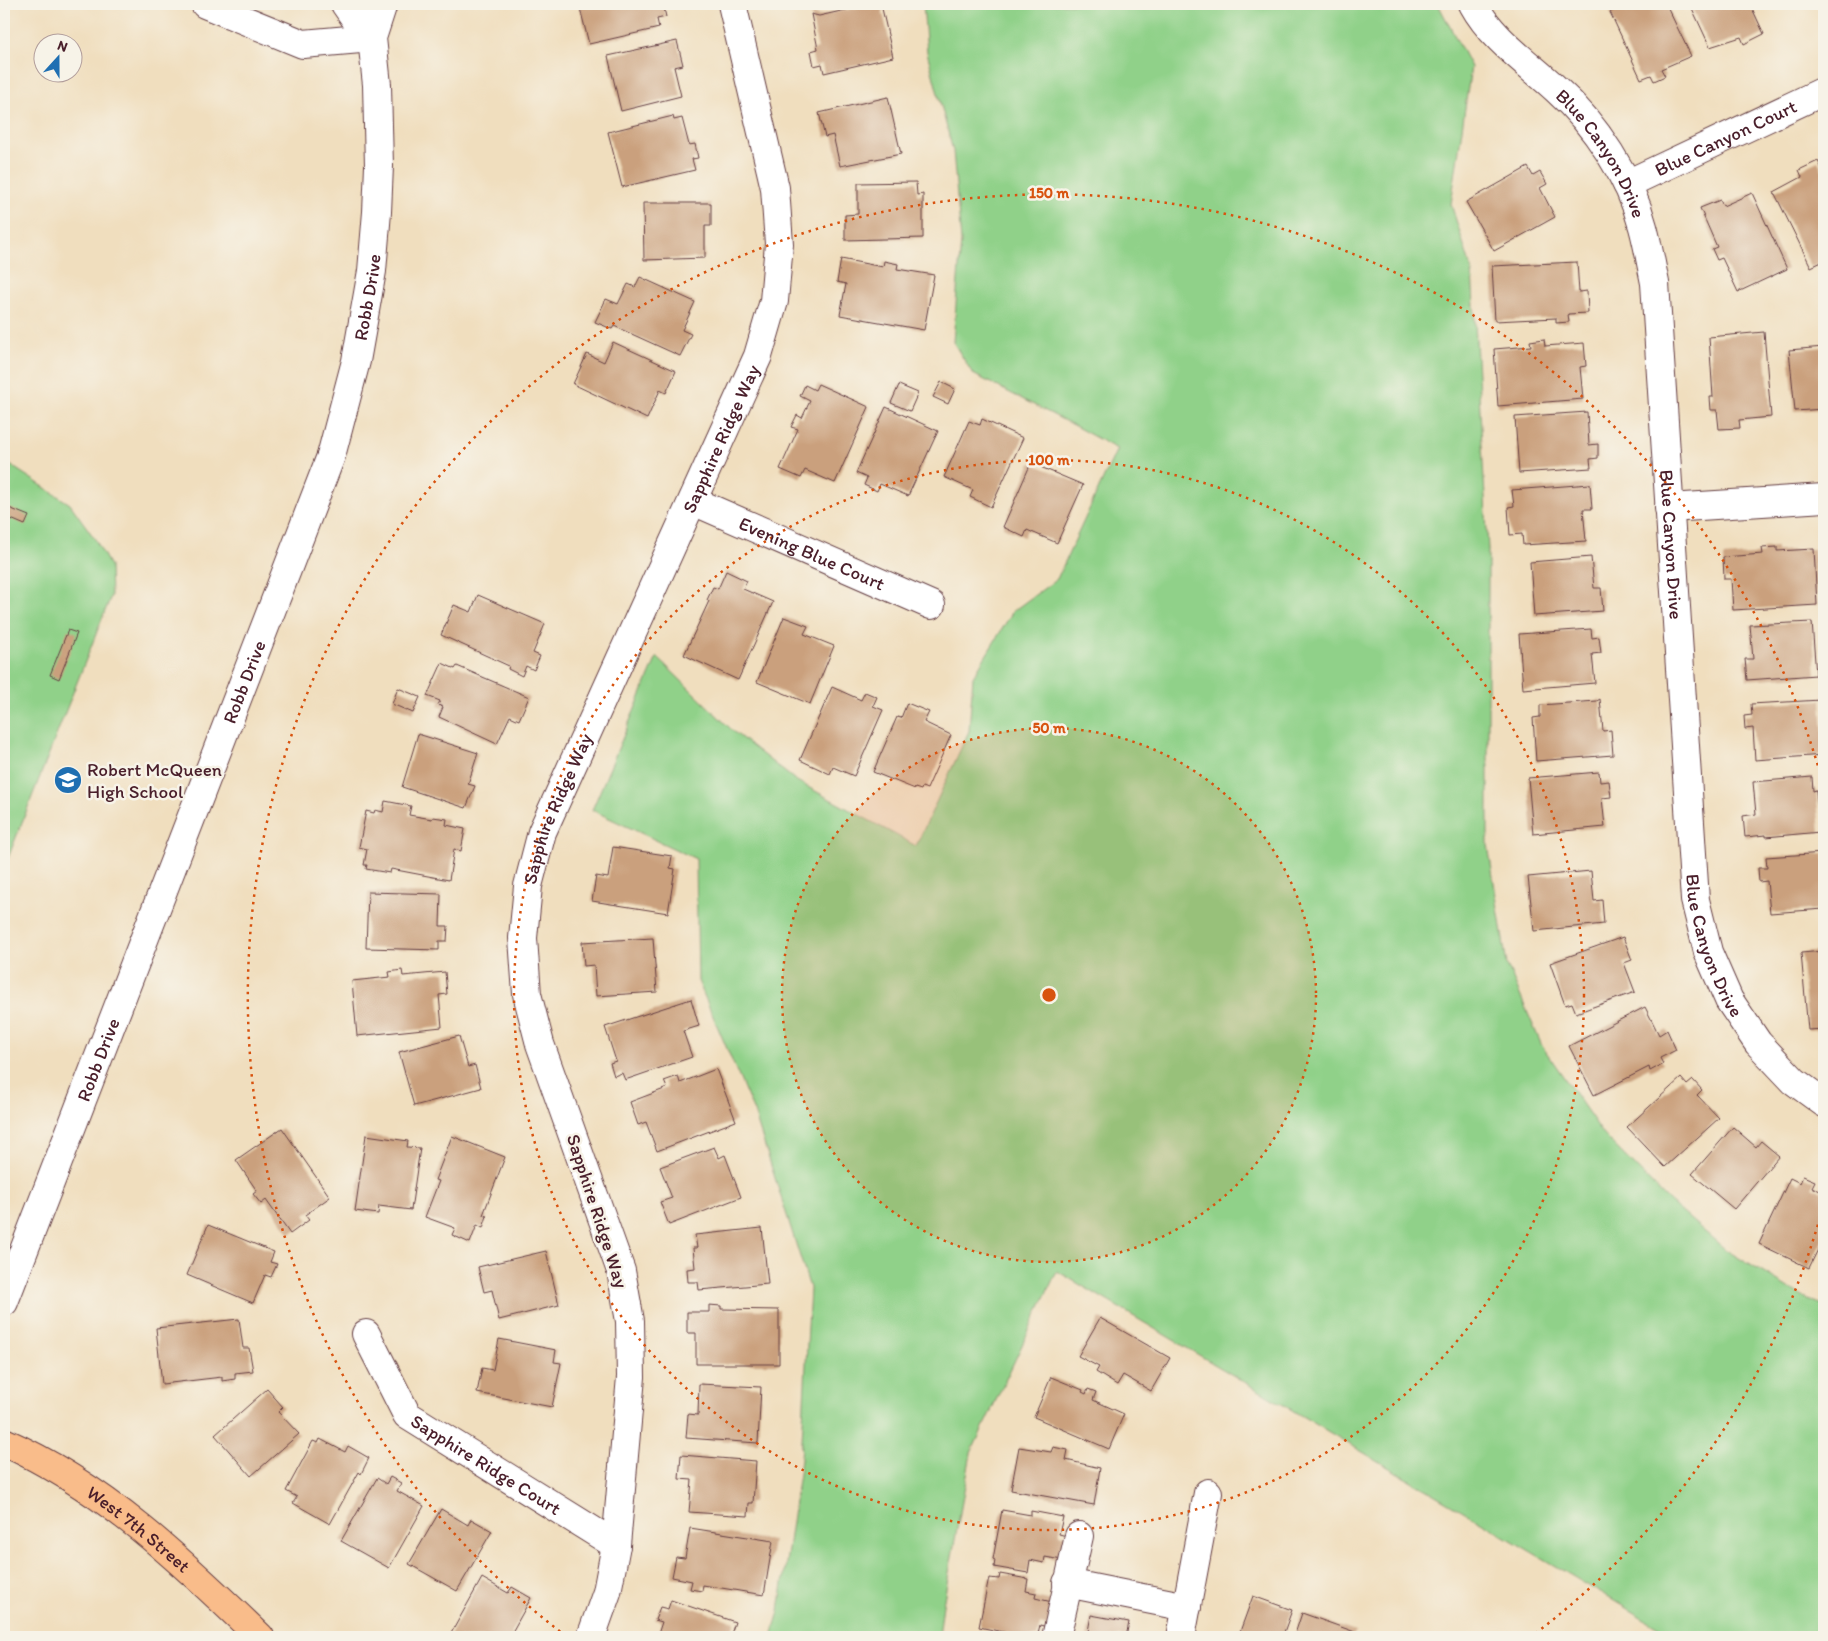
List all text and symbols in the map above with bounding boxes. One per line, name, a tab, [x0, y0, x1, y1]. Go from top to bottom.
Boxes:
north arrow	[32, 32, 82, 82]
text: N	[55, 37, 70, 56]
street label: Blue Canyon Drive	[1551, 84, 1651, 221]
street label: Blue Canyon Court	[1651, 95, 1800, 181]
text: 150 m	[1029, 184, 1069, 202]
street label: Robb Drive	[349, 253, 385, 342]
street label: Sapphire Ridge Way	[677, 361, 765, 517]
text: 100 m	[1028, 451, 1070, 469]
street label: Blue Canyon Drive	[1655, 469, 1688, 620]
street label: Evening Blue Court	[736, 512, 888, 595]
street label: Robb Drive	[218, 637, 271, 727]
text: 50 m	[1032, 719, 1066, 737]
street label: Sapphire Ridge Way	[518, 730, 597, 887]
place label: Robert McQueen High School	[87, 758, 222, 803]
school or university icon: Robert McQueen High School	[53, 765, 83, 795]
street label: Blue Canyon Drive	[1681, 873, 1748, 1021]
centre of rings	[1040, 986, 1058, 1004]
street label: Robb Drive	[72, 1015, 125, 1105]
street label: Sapphire Ridge Way	[562, 1131, 633, 1291]
street label: Sapphire Ridge Court	[407, 1409, 565, 1520]
street label: West 7th Street	[82, 1481, 195, 1578]

